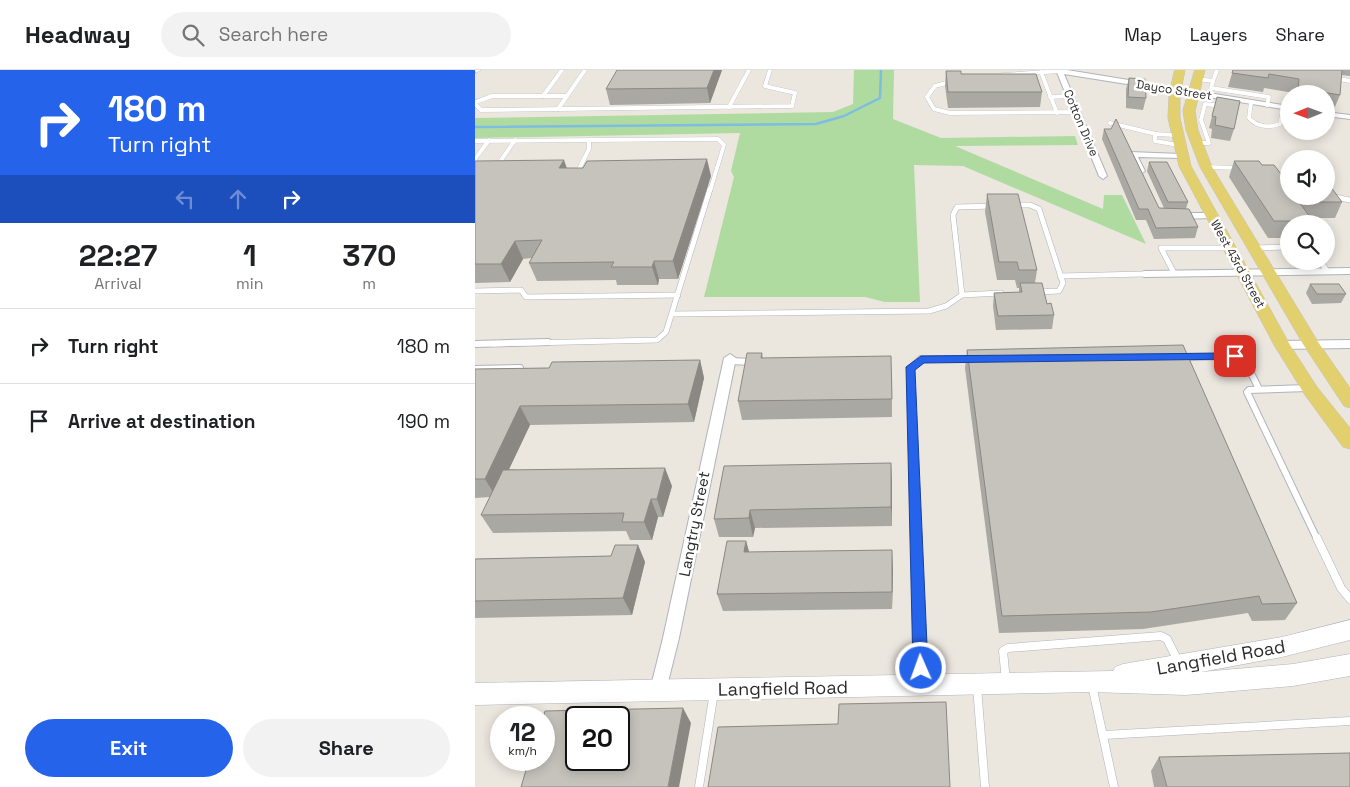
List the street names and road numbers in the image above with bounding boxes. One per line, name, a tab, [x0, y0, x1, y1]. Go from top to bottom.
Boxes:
street label: Dayco Street	[1135, 76, 1213, 104]
street label: Cotton Drive	[1060, 87, 1102, 159]
street label: West 43rd Street	[1207, 217, 1269, 311]
street label: Langtry Street	[674, 470, 714, 578]
street label: Langfield Road	[1155, 634, 1287, 680]
street label: Langfield Road	[718, 675, 848, 701]

